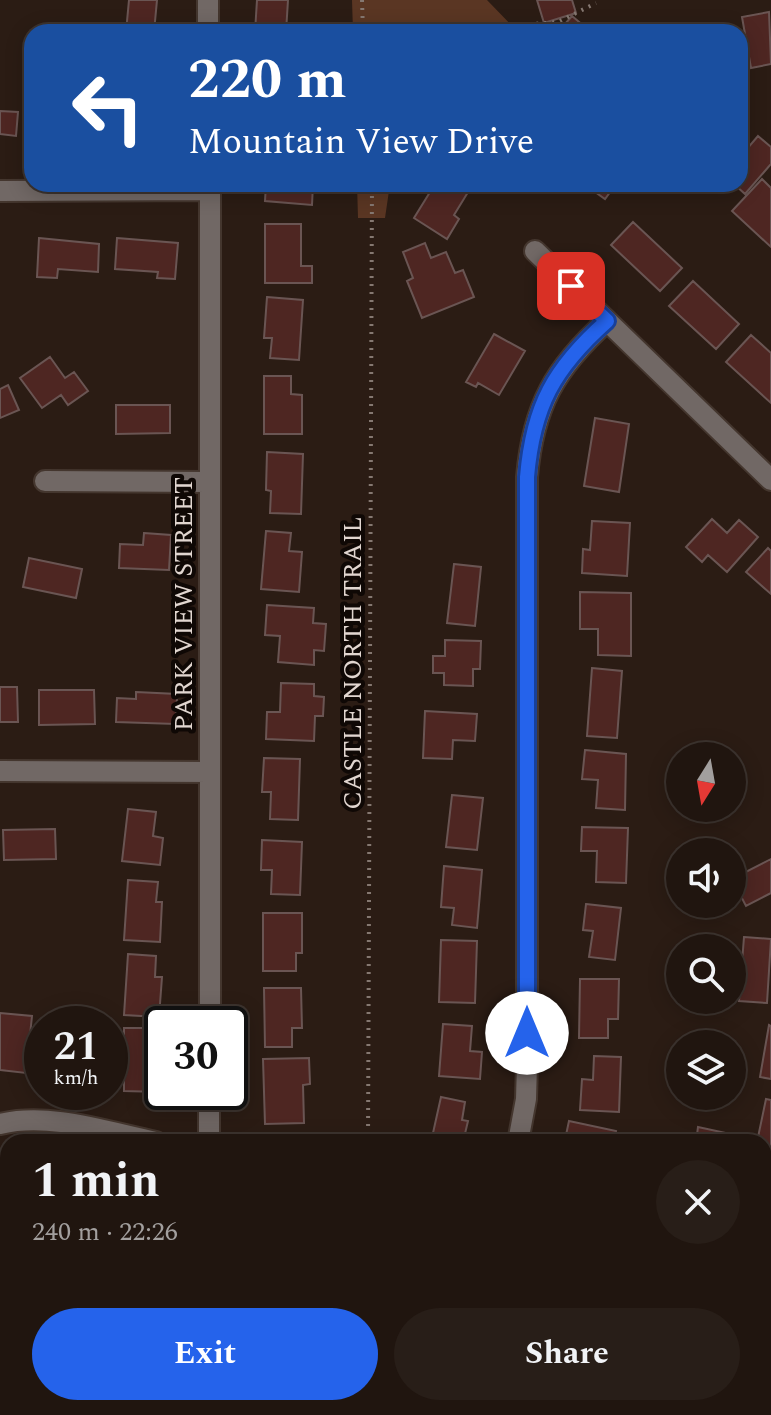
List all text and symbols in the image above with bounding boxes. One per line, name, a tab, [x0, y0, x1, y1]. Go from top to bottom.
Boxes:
text: 220 m	[188, 38, 347, 123]
icon: left	[56, 56, 160, 160]
text: Mountain View Drive	[188, 115, 534, 170]
pin	[537, 252, 605, 320]
icon: arrive	[549, 264, 593, 308]
street label: PARK VIEW STREET	[164, 477, 204, 731]
street label: CASTLE NORTH TRAIL	[333, 516, 373, 810]
north arrow	[666, 742, 746, 822]
map controls	[666, 742, 746, 1110]
button: sound	[666, 838, 746, 918]
button: search	[666, 934, 746, 1014]
position arrow	[485, 991, 569, 1075]
speed limit sign: 30	[144, 1006, 248, 1110]
text: 21	[54, 1017, 98, 1078]
button: layers	[666, 1030, 746, 1110]
text: km/h	[54, 1063, 99, 1093]
text: 1 min	[32, 1145, 160, 1218]
button: close	[656, 1160, 740, 1244]
text: 240 m · 22:26	[32, 1212, 178, 1252]
button: Exit	[32, 1308, 378, 1400]
button: Share	[394, 1308, 740, 1400]

